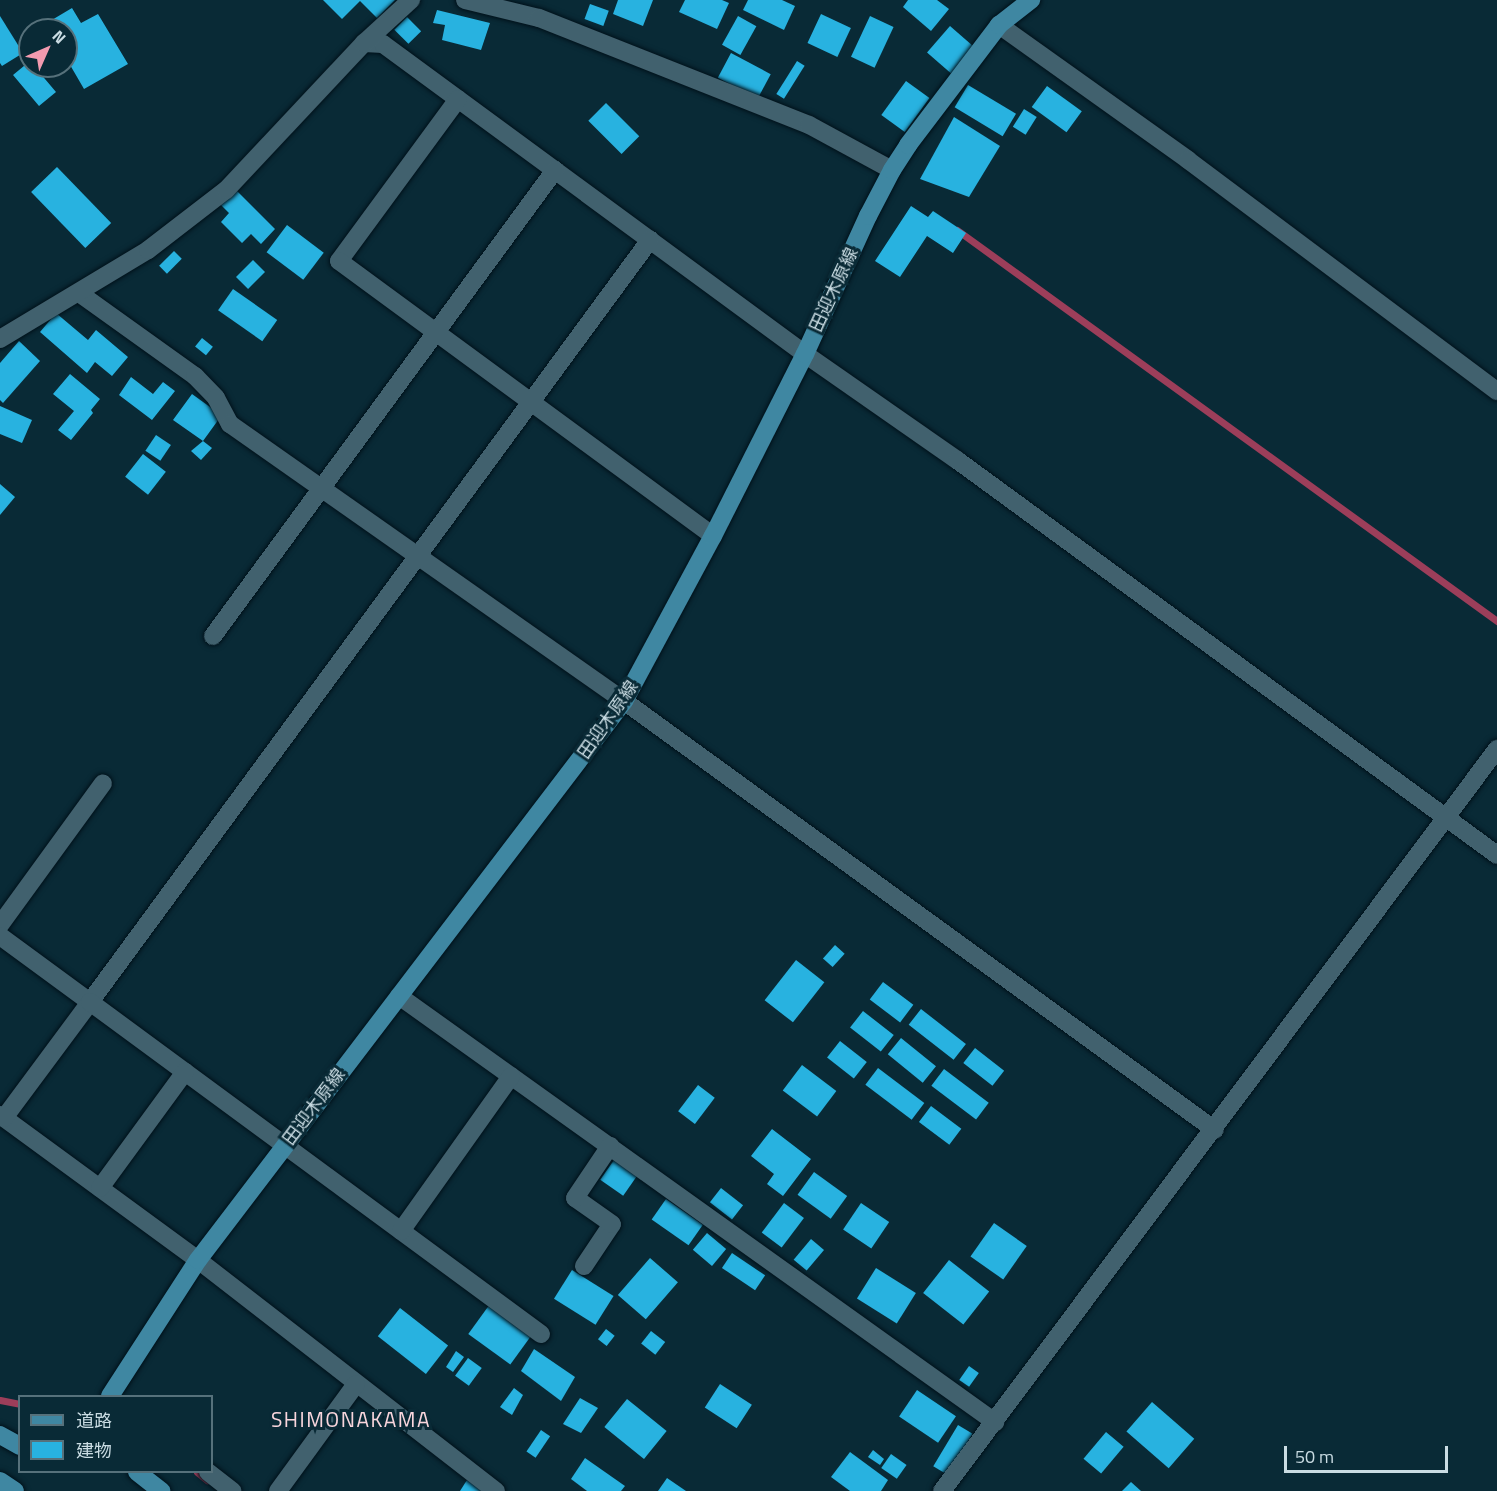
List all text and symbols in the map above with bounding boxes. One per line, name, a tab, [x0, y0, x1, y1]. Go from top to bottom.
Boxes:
north arrow	[18, 18, 78, 78]
text: N	[47, 24, 72, 49]
street label: 田迎木原線	[805, 245, 863, 335]
street label: 田迎木原線	[573, 677, 643, 763]
street label: 田迎木原線	[278, 1065, 350, 1149]
legend	[18, 1395, 213, 1473]
district label: SHIMONAKAMA	[271, 1406, 431, 1432]
text: 道路	[76, 1407, 112, 1434]
scale bar	[1287, 1434, 1450, 1472]
text: 建物	[76, 1437, 112, 1464]
text: 50 m	[1295, 1443, 1334, 1470]

